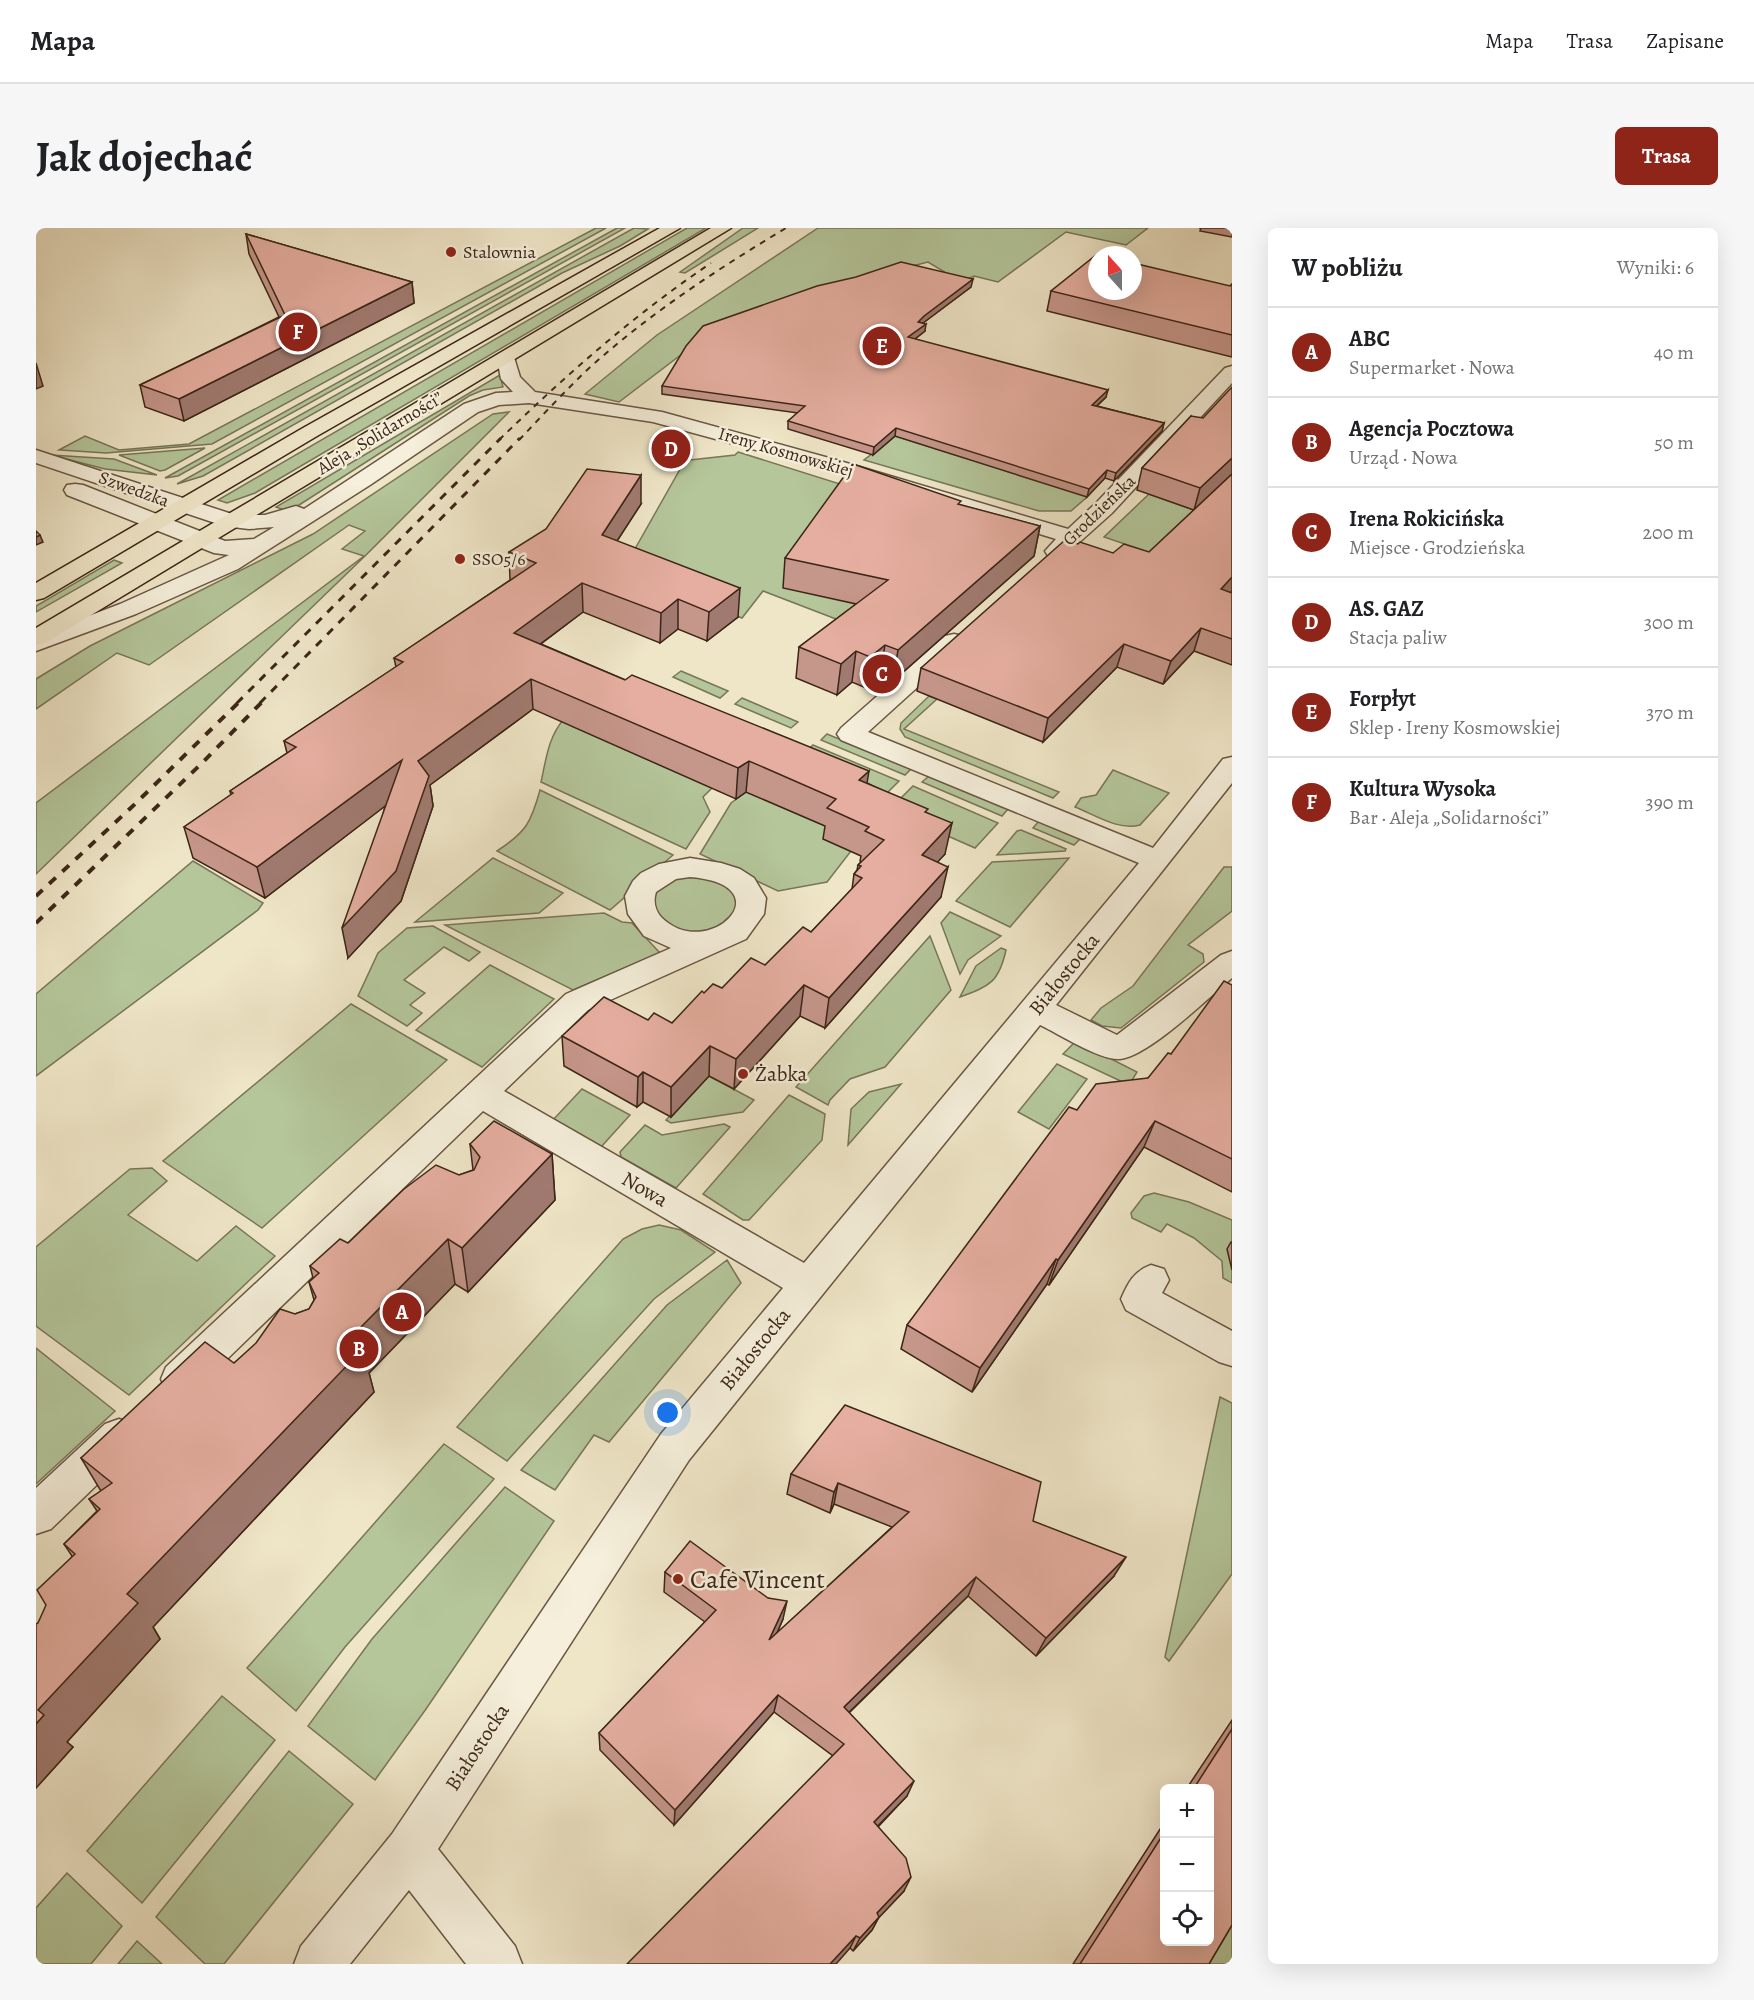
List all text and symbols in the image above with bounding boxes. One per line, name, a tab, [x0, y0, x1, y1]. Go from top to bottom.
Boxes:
text: Mapa	[30, 22, 95, 60]
text: Mapa	[1485, 27, 1533, 55]
text: Trasa	[1566, 27, 1613, 55]
text: Zapisane	[1646, 27, 1724, 55]
button: Trasa	[1615, 127, 1718, 185]
text: Jak dojechać	[36, 128, 253, 185]
place label: Stalownia	[463, 240, 537, 264]
marker: Stalownia	[444, 245, 458, 259]
north arrow	[1088, 246, 1142, 300]
text: W pobliżu	[1292, 250, 1403, 285]
text: Wyniki: 6	[1617, 254, 1694, 281]
pin: F	[278, 310, 318, 354]
pin: E	[862, 324, 902, 368]
text: ABC	[1349, 324, 1390, 354]
text: A	[1305, 339, 1318, 366]
text: 40 m	[1654, 339, 1694, 366]
text: Supermarket · Nowa	[1349, 354, 1515, 381]
street label: Aleja „Solidarności”	[312, 386, 448, 481]
text: Agencja Pocztowa	[1349, 414, 1514, 444]
street label: Ireny Kosmowskiej	[716, 421, 856, 483]
pin: D	[652, 426, 690, 472]
text: B	[1305, 429, 1318, 456]
text: 50 m	[1654, 429, 1694, 456]
text: Urząd · Nowa	[1349, 444, 1458, 471]
street label: Szwedzka	[95, 465, 173, 513]
street label: Grodzieńska	[1057, 469, 1141, 551]
text: Irena Rokicińska	[1349, 504, 1504, 534]
text: C	[1305, 519, 1318, 546]
text: 200 m	[1643, 519, 1694, 546]
text: Miejsce · Grodzieńska	[1349, 534, 1525, 561]
place label: SSO5/6	[472, 547, 526, 571]
marker: SSO5/6	[453, 552, 467, 566]
text: AS. GAZ	[1349, 594, 1424, 624]
text: D	[1305, 609, 1318, 636]
text: 300 m	[1644, 609, 1694, 636]
text: Stacja paliw	[1349, 624, 1447, 651]
pin: C	[862, 652, 902, 696]
text: Forpłyt	[1349, 684, 1416, 714]
text: E	[1306, 699, 1317, 726]
text: 370 m	[1646, 699, 1694, 726]
text: Sklep · Ireny Kosmowskiej	[1349, 714, 1560, 741]
text: Kultura Wysoka	[1349, 774, 1496, 804]
text: F	[1306, 789, 1317, 816]
text: 390 m	[1645, 789, 1694, 816]
text: Bar · Aleja „Solidarności”	[1349, 804, 1549, 831]
street label: Białostocka	[1022, 927, 1106, 1021]
place label: Żabka	[755, 1060, 807, 1088]
marker: Żabka	[736, 1067, 750, 1081]
street label: Nowa	[617, 1165, 673, 1213]
pin: A	[382, 1290, 422, 1334]
street label: Białostocka	[713, 1302, 797, 1396]
pin: B	[340, 1326, 378, 1372]
your location	[653, 1398, 682, 1427]
place label: Cafe Vincent	[690, 1562, 825, 1597]
marker: Cafe Vincent	[671, 1572, 685, 1586]
street label: Białostocka	[438, 1698, 516, 1796]
map controls	[1160, 1784, 1214, 1946]
button: +	[1160, 1784, 1214, 1838]
button: −	[1160, 1838, 1214, 1892]
button: locate	[1160, 1892, 1214, 1946]

